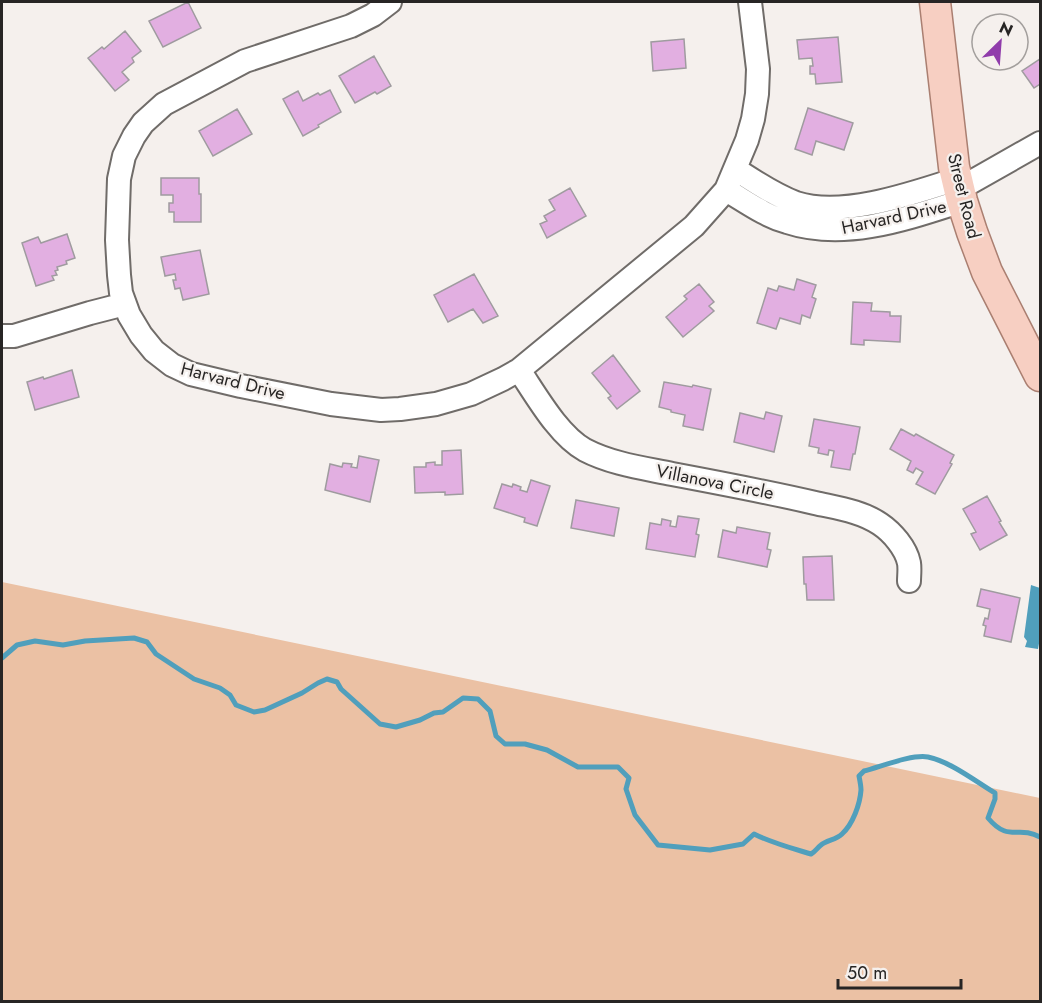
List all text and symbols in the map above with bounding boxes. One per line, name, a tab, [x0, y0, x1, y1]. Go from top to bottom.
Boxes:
north arrow	[970, 12, 1030, 72]
text: N	[996, 16, 1017, 42]
street label: Street Road	[941, 151, 987, 241]
street label: Harvard Drive	[839, 193, 949, 241]
street label: Harvard Drive	[178, 355, 288, 407]
street label: Villanova Circle	[654, 458, 776, 506]
scale bar	[838, 952, 961, 990]
text: 50 m	[847, 960, 887, 986]

